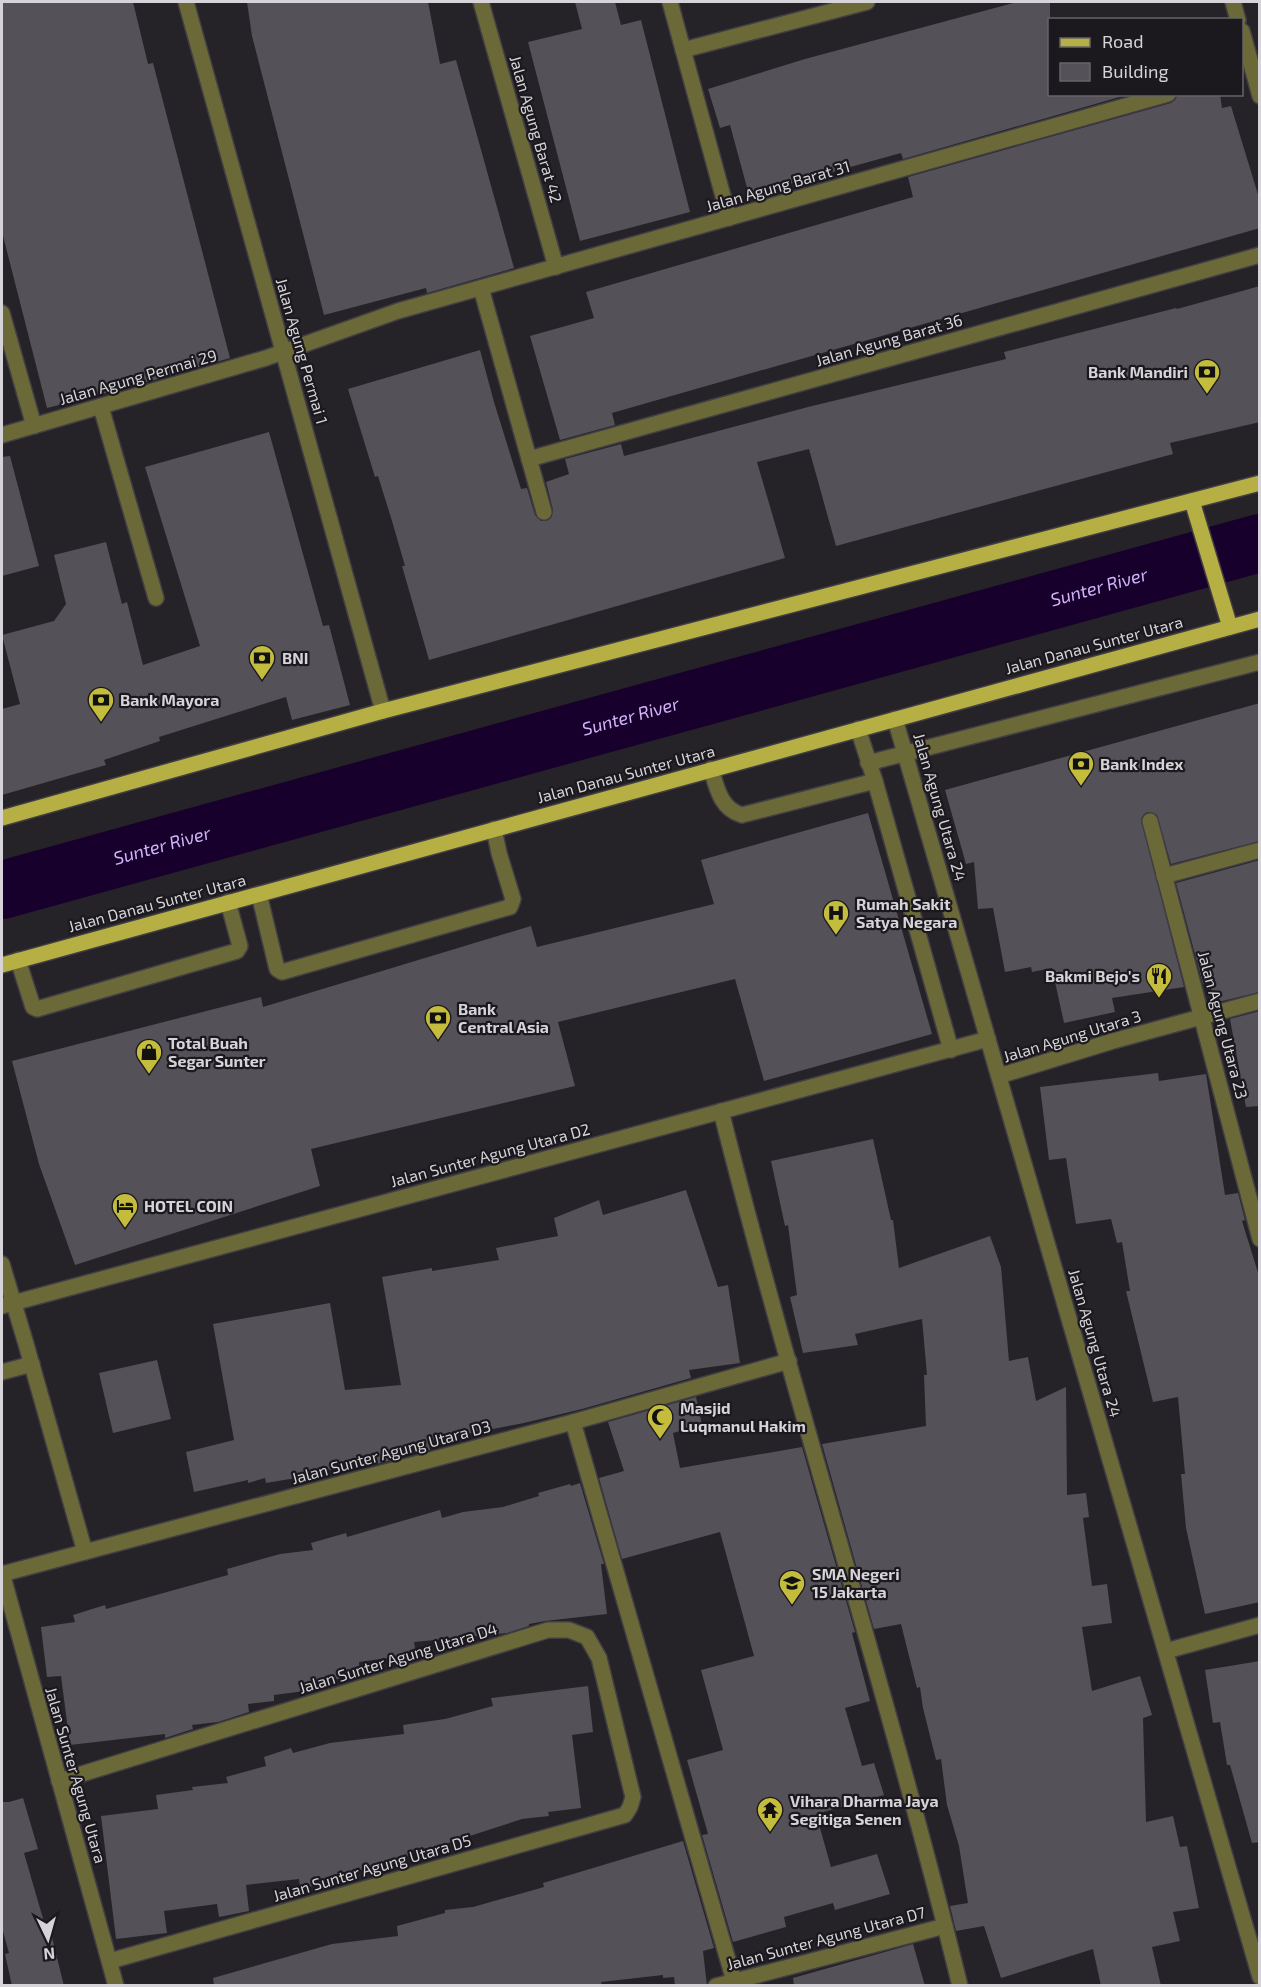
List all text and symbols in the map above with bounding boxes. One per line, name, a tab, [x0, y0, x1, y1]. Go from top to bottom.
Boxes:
legend	[1048, 18, 1243, 96]
text: Road	[1102, 30, 1143, 52]
street label: Jalan Agung Barat 42	[506, 53, 567, 205]
text: Building	[1102, 60, 1169, 82]
street label: Jalan Agung Barat 31	[704, 156, 852, 215]
street label: Jalan Agung Permai 1	[273, 276, 332, 426]
street label: Jalan Agung Barat 36	[813, 309, 964, 370]
street label: Jalan Agung Permai 29	[57, 345, 219, 408]
bank icon: Bank Mandiri	[1192, 357, 1222, 395]
place label: Bank Mandiri	[1088, 362, 1188, 381]
water label: Sunter River	[1048, 562, 1151, 610]
street label: Jalan Danau Sunter Utara	[1003, 612, 1185, 677]
bank icon: BNI	[247, 643, 277, 681]
place label: BNI	[282, 648, 308, 667]
bank icon: Bank Mayora	[86, 685, 116, 723]
place label: Bank Mayora	[120, 690, 219, 710]
water label: Sunter River	[579, 692, 682, 740]
street label: Jalan Agung Utara 24	[910, 731, 971, 883]
street label: Jalan Danau Sunter Utara	[535, 741, 717, 806]
bank icon: Bank Index	[1066, 749, 1096, 787]
place label: Bank Index	[1100, 754, 1183, 773]
water label: Sunter River	[111, 821, 214, 869]
street label: Jalan Danau Sunter Utara	[66, 870, 248, 935]
place label: Rumah Sakit Satya Negara	[856, 894, 957, 932]
hospital icon: Rumah Sakit Satya Negara	[821, 898, 851, 936]
street label: Jalan Agung Utara 23	[1195, 949, 1252, 1101]
restaurant icon: Bakmi Bejo's	[1144, 961, 1174, 999]
place label: Bakmi Bejo's	[1045, 966, 1140, 985]
place label: Bank Central Asia	[458, 999, 549, 1036]
bank icon: Bank Central Asia	[423, 1003, 453, 1041]
street label: Jalan Agung Utara 3	[1001, 1005, 1143, 1066]
place label: Total Buah Segar Sunter	[168, 1033, 266, 1070]
shop icon: Total Buah Segar Sunter	[134, 1037, 164, 1075]
street label: Jalan Sunter Agung Utara D2	[388, 1119, 592, 1190]
hotel icon: HOTEL COIN	[110, 1191, 140, 1229]
place label: HOTEL COIN	[144, 1196, 233, 1215]
street label: Jalan Agung Utara 24	[1065, 1267, 1126, 1419]
place label: Masjid Luqmanul Hakim	[680, 1398, 806, 1435]
mosque icon: Masjid Luqmanul Hakim	[645, 1402, 675, 1440]
street label: Jalan Sunter Agung Utara D3	[289, 1416, 493, 1487]
place label: SMA Negeri 15 Jakarta	[812, 1564, 900, 1601]
school or university icon: SMA Negeri 15 Jakarta	[777, 1568, 807, 1606]
street label: Jalan Sunter Agung Utara D4	[296, 1618, 500, 1697]
street label: Jalan Sunter Agung Utara	[42, 1685, 111, 1865]
place label: Vihara Dharma Jaya Segitiga Senen	[790, 1791, 939, 1828]
temple icon: Vihara Dharma Jaya Segitiga Senen	[755, 1795, 785, 1833]
street label: Jalan Sunter Agung Utara D5	[271, 1830, 473, 1905]
street label: Jalan Sunter Agung Utara D7	[724, 1902, 927, 1973]
north arrow	[18, 1909, 78, 1969]
text: N	[43, 1944, 56, 1964]

